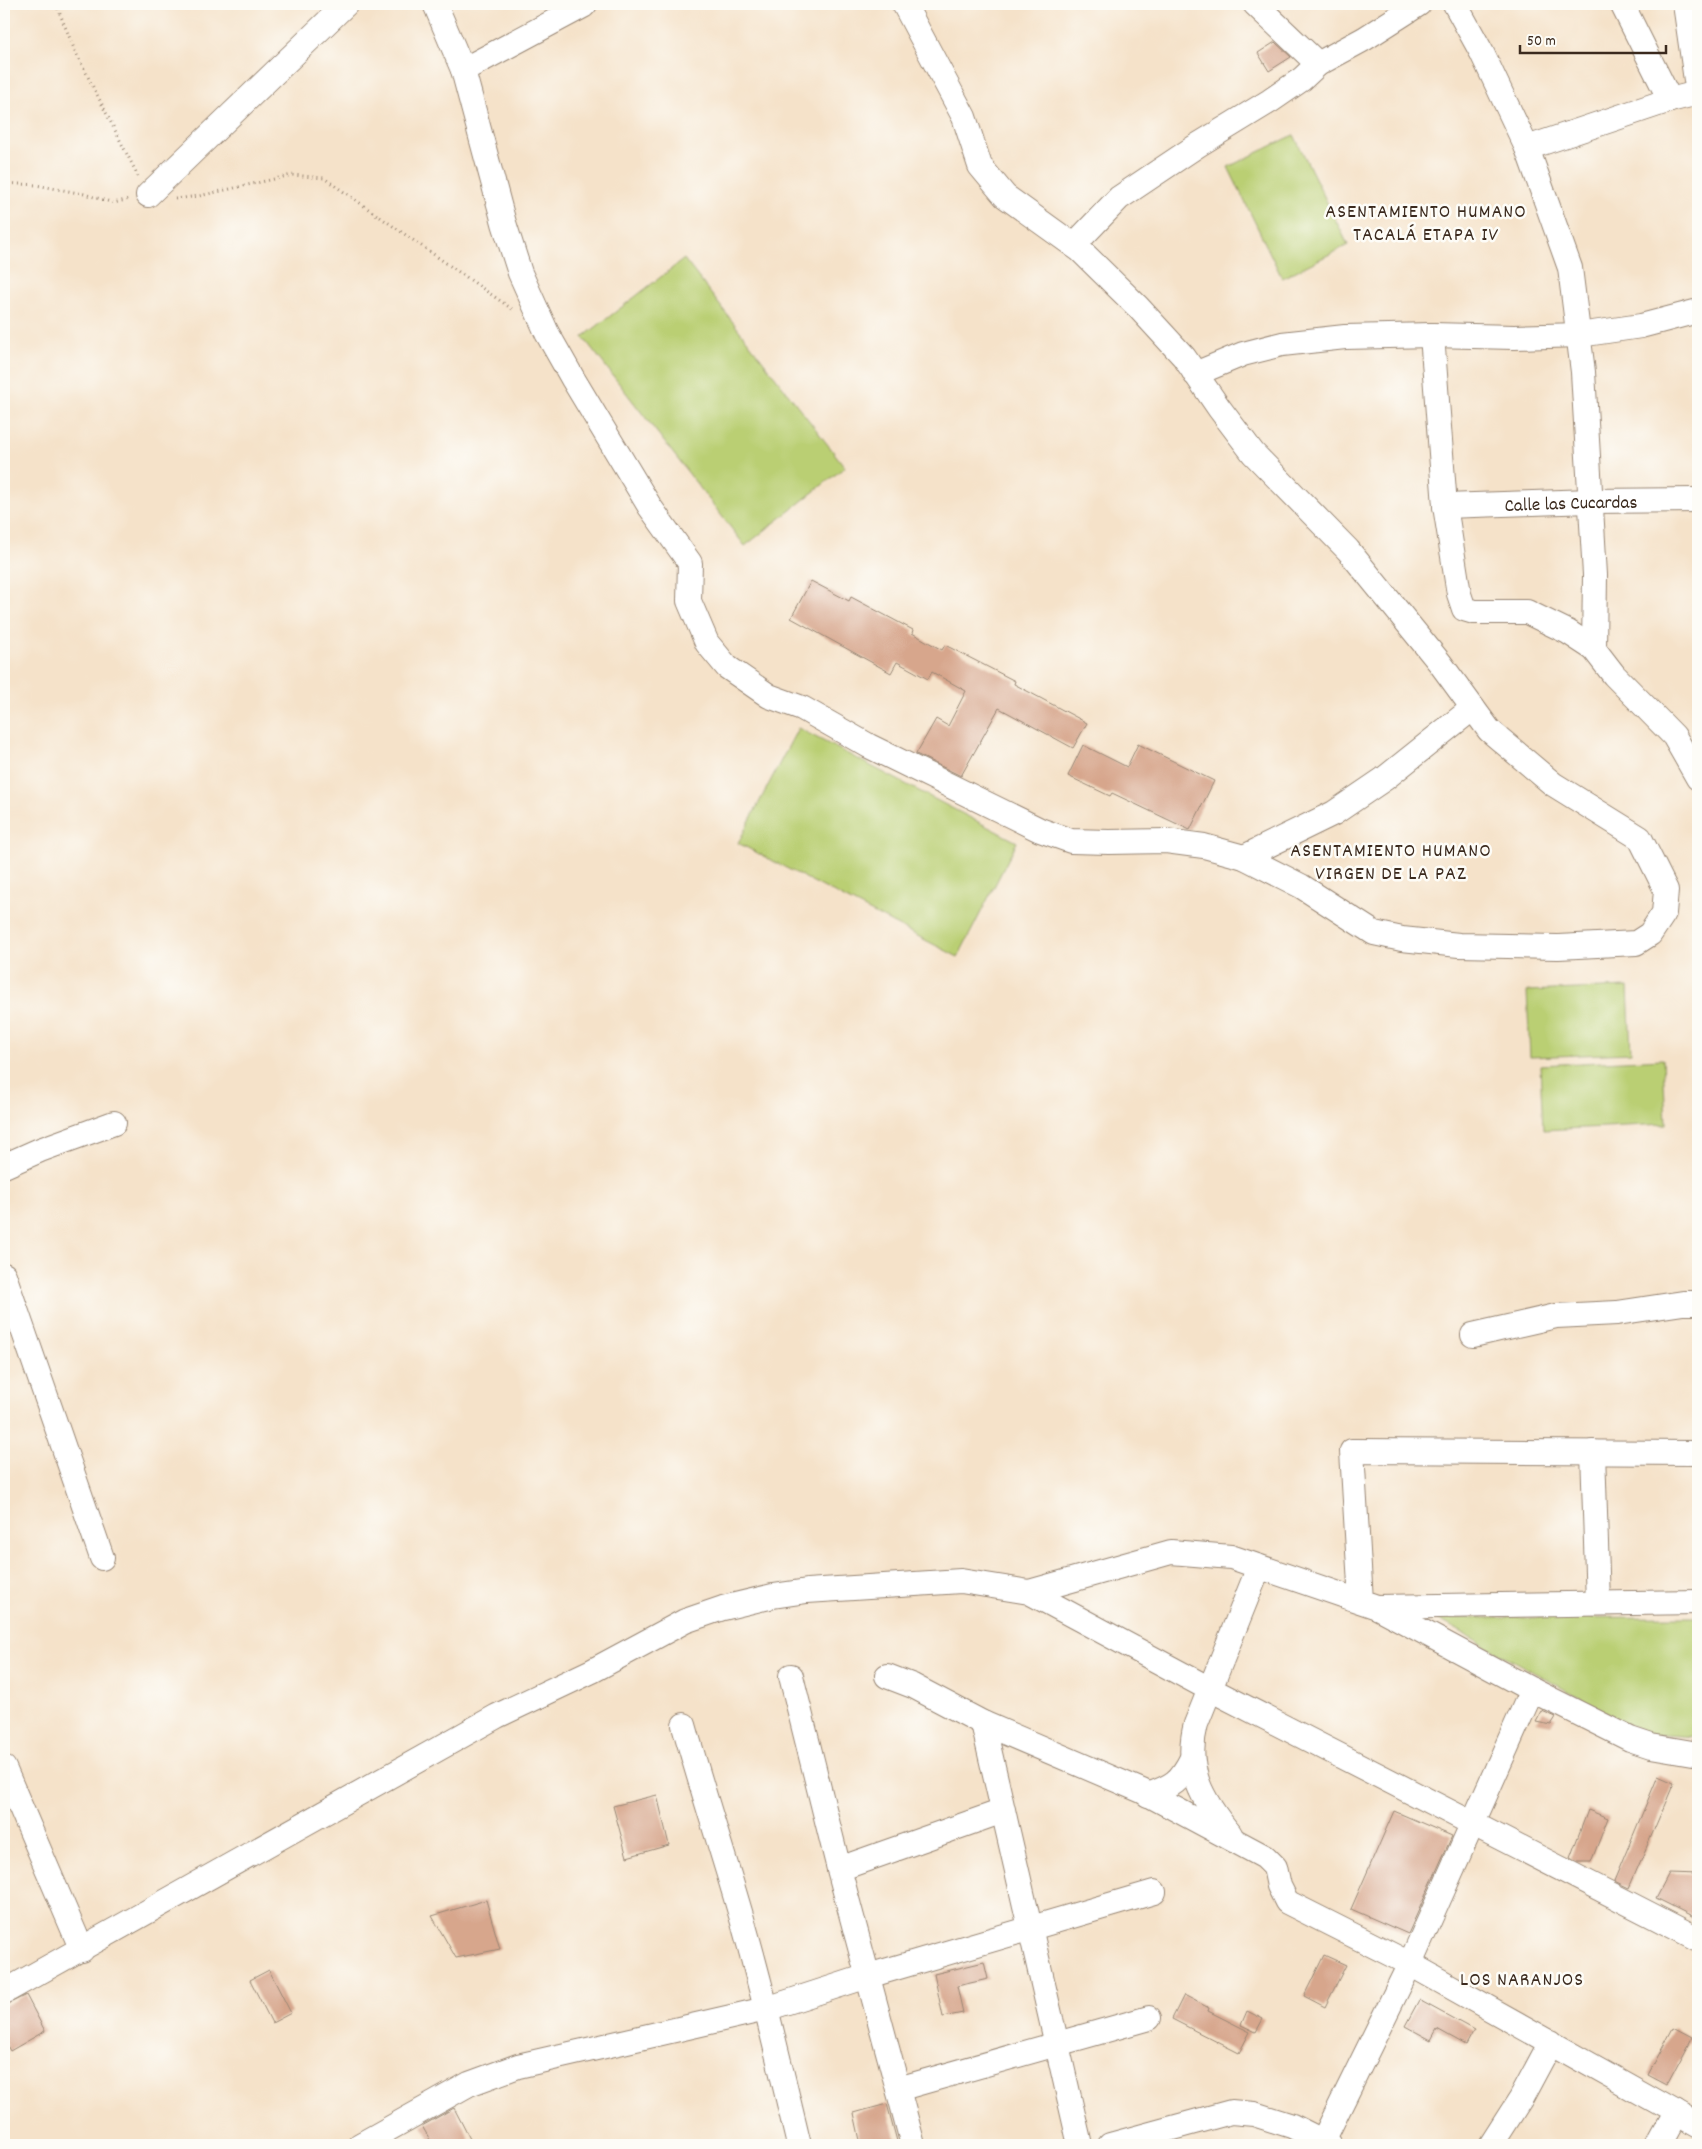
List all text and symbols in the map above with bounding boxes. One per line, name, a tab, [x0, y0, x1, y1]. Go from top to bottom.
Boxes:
scale bar	[1520, 22, 1666, 54]
text: 50 m	[1527, 31, 1556, 53]
district label: ASENTAMIENTO HUMANO TACALÁ ETAPA IV	[1325, 199, 1527, 250]
street label: Calle las Cucardas	[1504, 491, 1638, 521]
district label: ASENTAMIENTO HUMANO VIRGEN DE LA PAZ	[1290, 838, 1492, 889]
district label: LOS NARANJOS	[1460, 1967, 1584, 1995]

